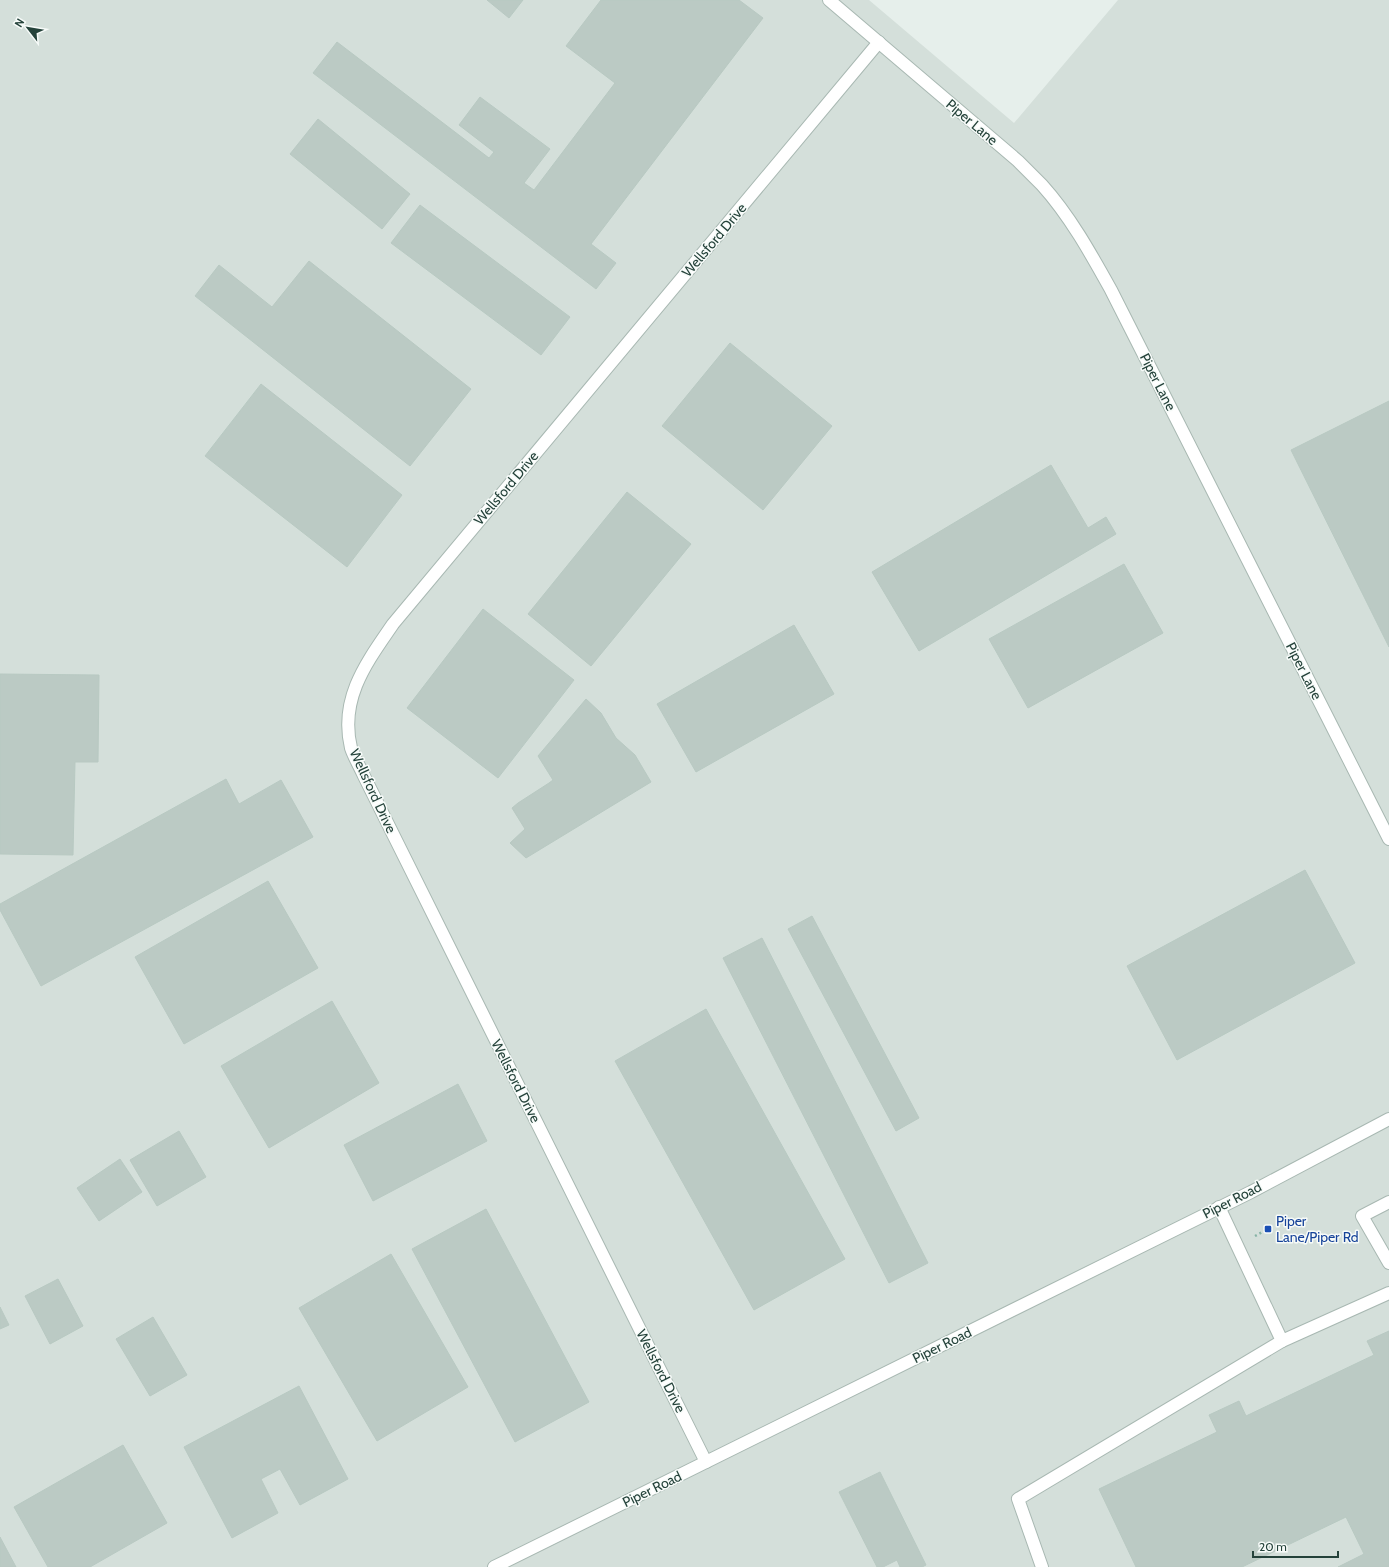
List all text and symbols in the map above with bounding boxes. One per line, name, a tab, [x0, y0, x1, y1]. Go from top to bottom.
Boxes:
north arrow	[8, 8, 48, 48]
text: N	[11, 16, 27, 30]
street label: Piper Lane	[942, 95, 1002, 149]
street label: Wellsford Drive	[678, 199, 750, 281]
street label: Piper Lane	[1136, 350, 1180, 414]
street label: Wellsford Drive	[470, 447, 542, 529]
street label: Piper Lane	[1282, 639, 1326, 703]
street label: Wellsford Drive	[346, 746, 400, 836]
street label: Wellsford Drive	[487, 1036, 545, 1126]
street label: Piper Road	[1199, 1177, 1265, 1223]
place label: Piper Lane/Piper Rd	[1276, 1212, 1359, 1246]
marker: Piper Lane/Piper Rd	[1263, 1224, 1273, 1234]
street label: Piper Road	[909, 1323, 975, 1367]
street label: Wellsford Drive	[632, 1326, 690, 1416]
street label: Piper Road	[619, 1467, 685, 1511]
scale bar	[1253, 1533, 1338, 1559]
text: 20 m	[1259, 1539, 1287, 1554]

